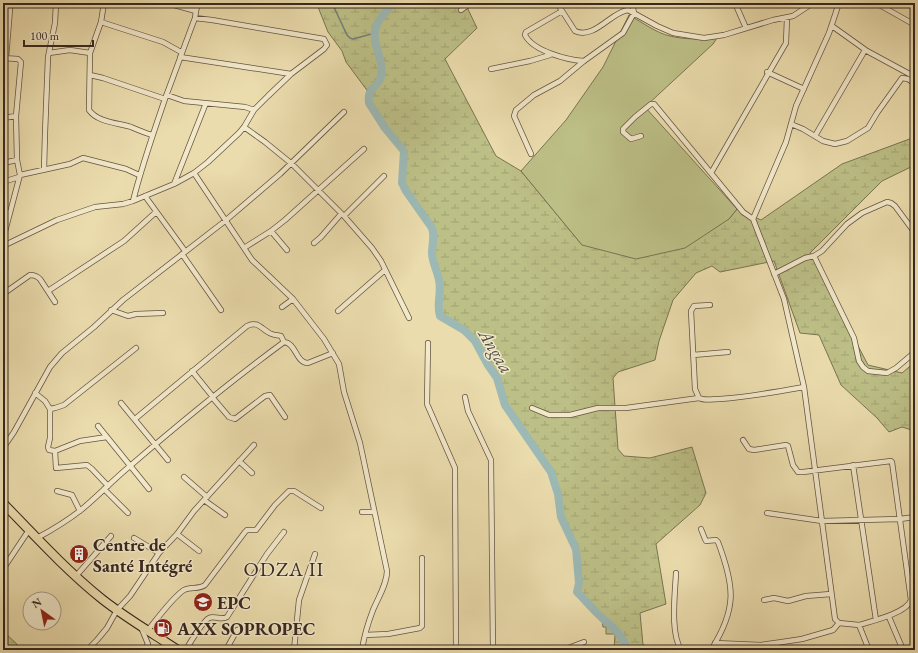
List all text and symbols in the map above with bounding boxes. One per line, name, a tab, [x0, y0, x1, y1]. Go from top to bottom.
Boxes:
scale bar	[24, 22, 93, 48]
text: 100 m	[30, 28, 60, 44]
water label: Angaa	[472, 322, 519, 378]
place label: Centre de Santé Intégré	[93, 533, 193, 577]
building icon: Centre de Santé Intégré	[68, 543, 90, 565]
district label: ODZA II	[244, 556, 324, 582]
north arrow	[22, 591, 62, 631]
school or university icon: EPC	[192, 591, 214, 613]
place label: EPC	[217, 591, 251, 614]
text: N	[29, 594, 44, 611]
fuel station icon: AXX SOPROPEC	[152, 617, 174, 639]
place label: AXX SOPROPEC	[176, 617, 316, 640]

